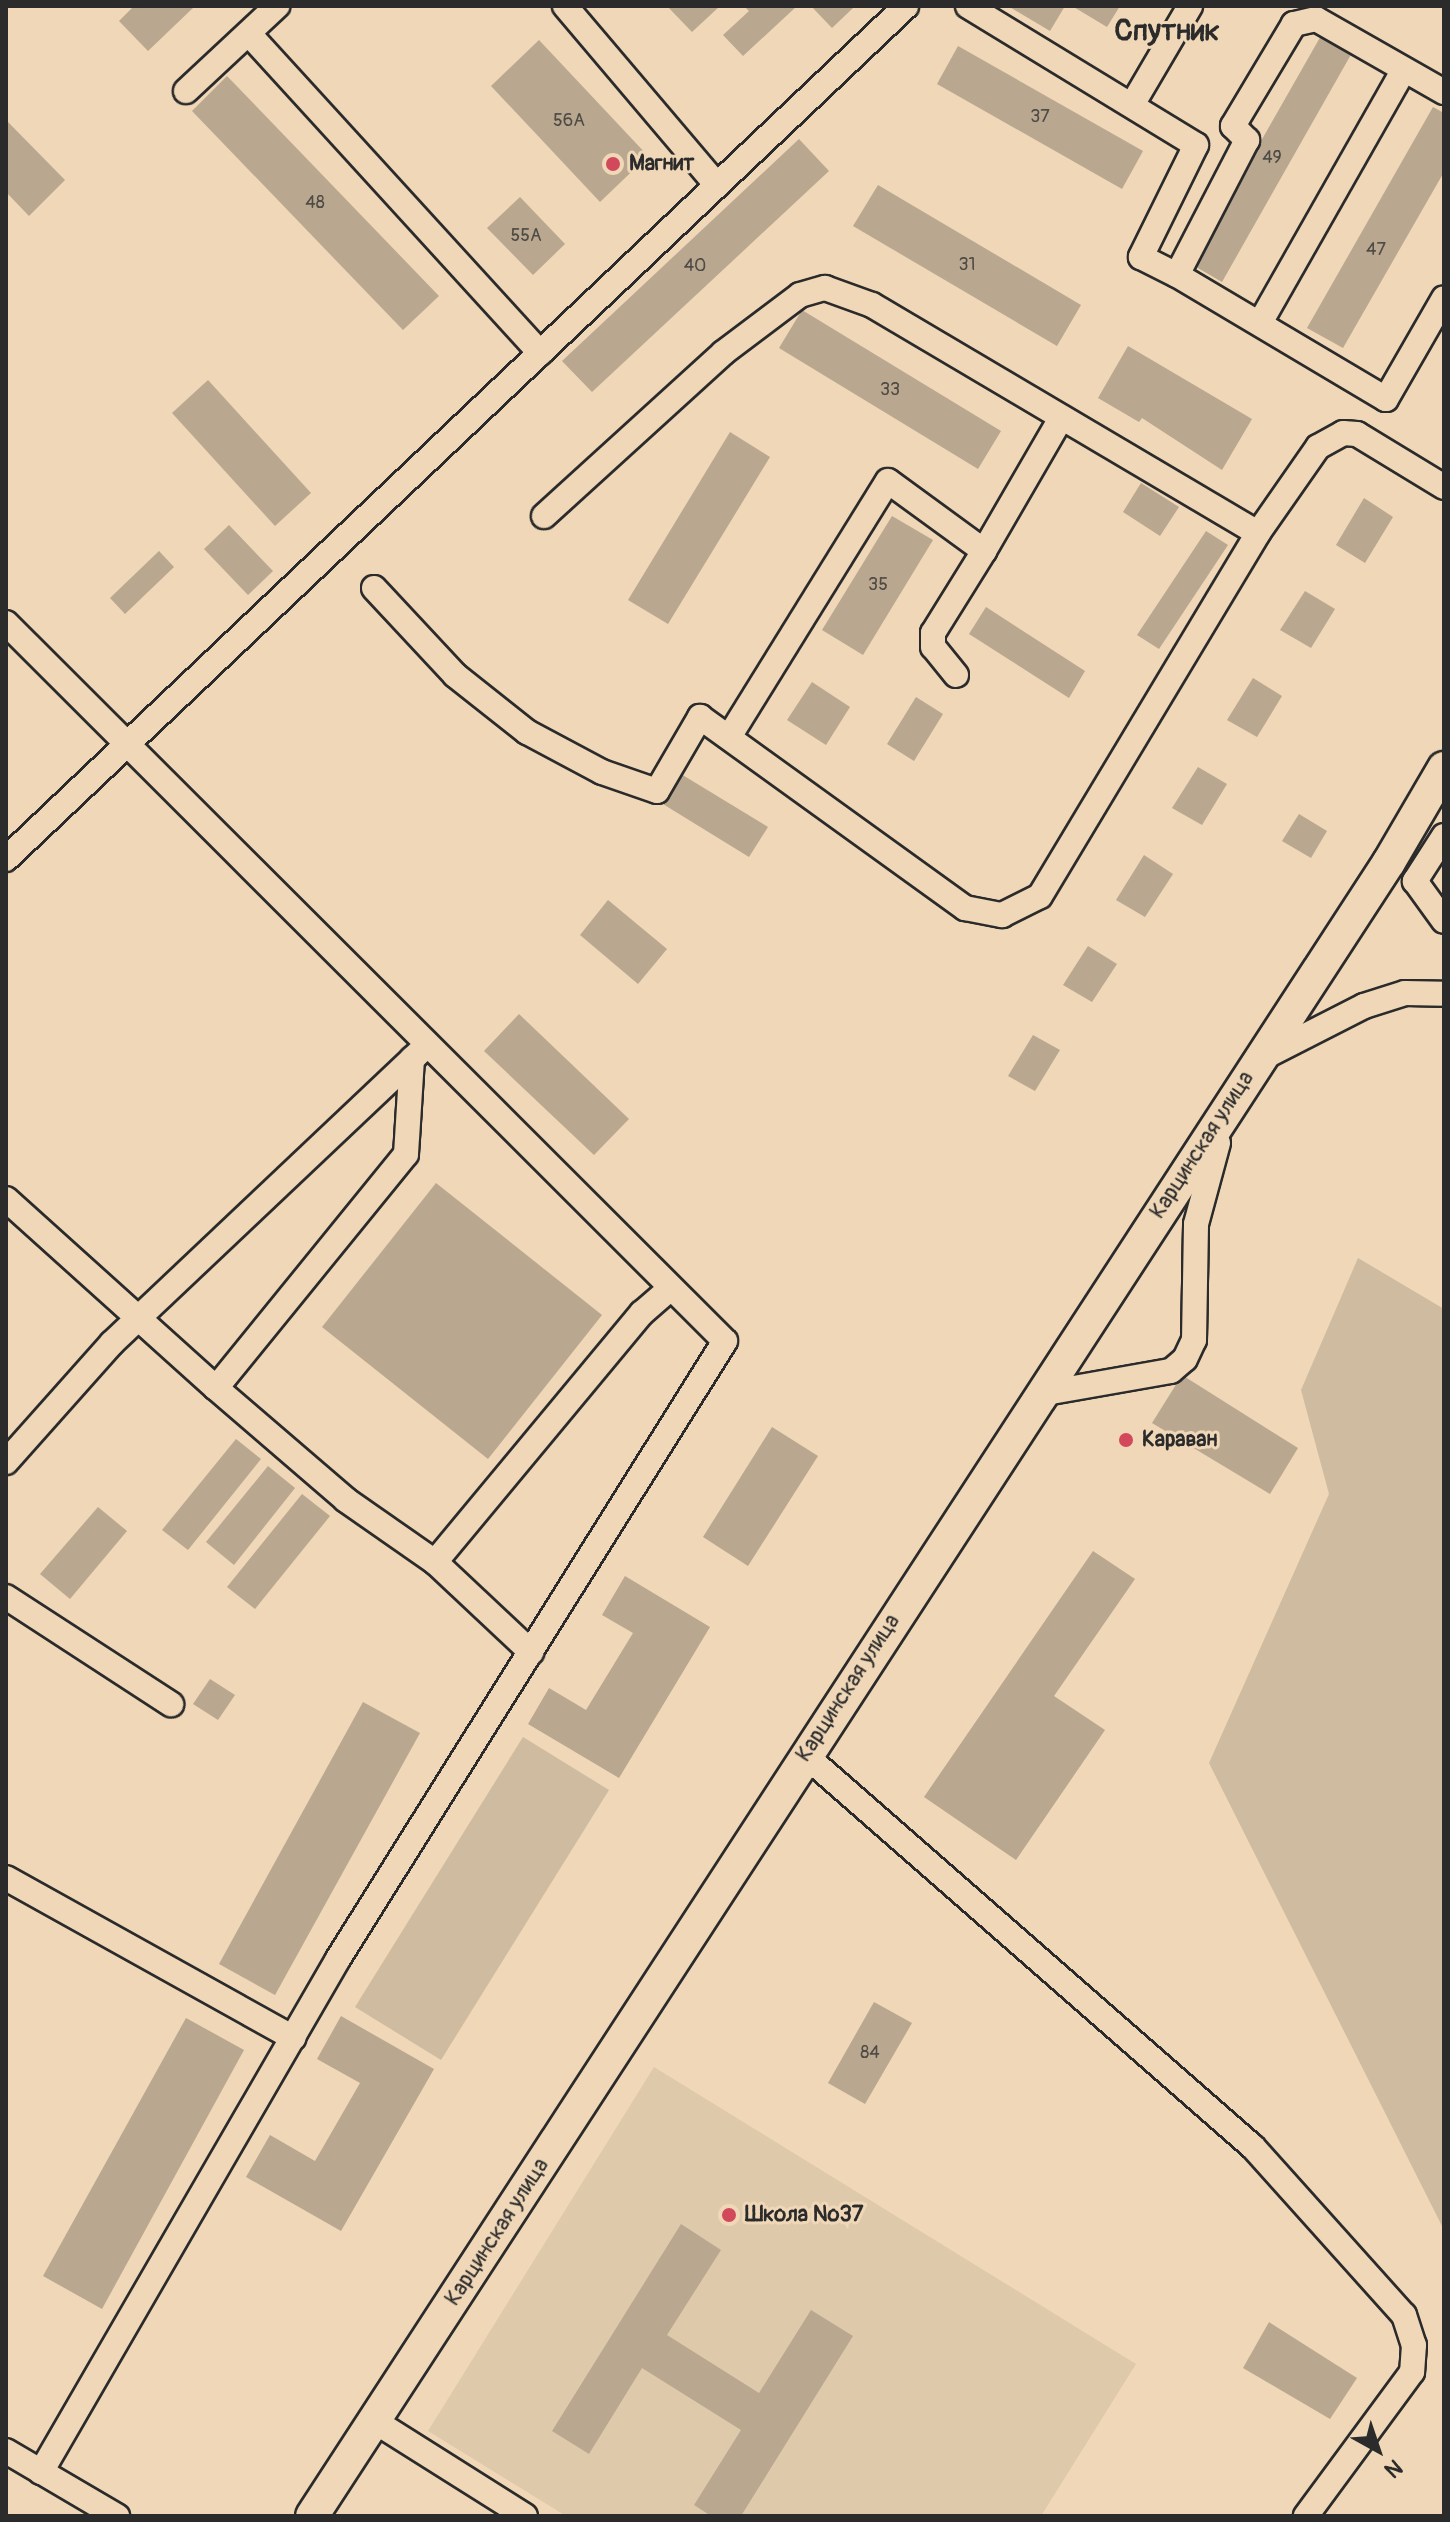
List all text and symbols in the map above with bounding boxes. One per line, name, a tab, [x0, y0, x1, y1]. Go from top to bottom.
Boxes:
district label: Спутник	[1114, 13, 1220, 49]
house number: 37	[1030, 106, 1050, 128]
house number: 56А	[553, 110, 585, 132]
house number: 49	[1262, 147, 1282, 169]
place label: Магнит	[629, 151, 694, 177]
marker: Магнит	[604, 155, 622, 173]
house number: 48	[305, 192, 325, 214]
house number: 55А	[510, 225, 542, 247]
house number: 47	[1366, 239, 1386, 261]
house number: 31	[958, 254, 976, 276]
house number: 40	[684, 255, 706, 277]
house number: 33	[880, 379, 900, 401]
house number: 35	[868, 574, 888, 596]
street label: Карцинская улица	[1145, 1066, 1259, 1224]
place label: Караван	[1142, 1427, 1218, 1453]
marker: Караван	[1117, 1431, 1135, 1449]
street label: Карцинская улица	[791, 1609, 905, 1767]
house number: 84	[860, 2042, 880, 2064]
street label: Карцинская улица	[440, 2153, 554, 2311]
place label: Школа №37	[745, 2202, 863, 2228]
marker: Школа №37	[720, 2206, 738, 2224]
north arrow	[1338, 2410, 1418, 2490]
text: N	[1379, 2453, 1408, 2484]

